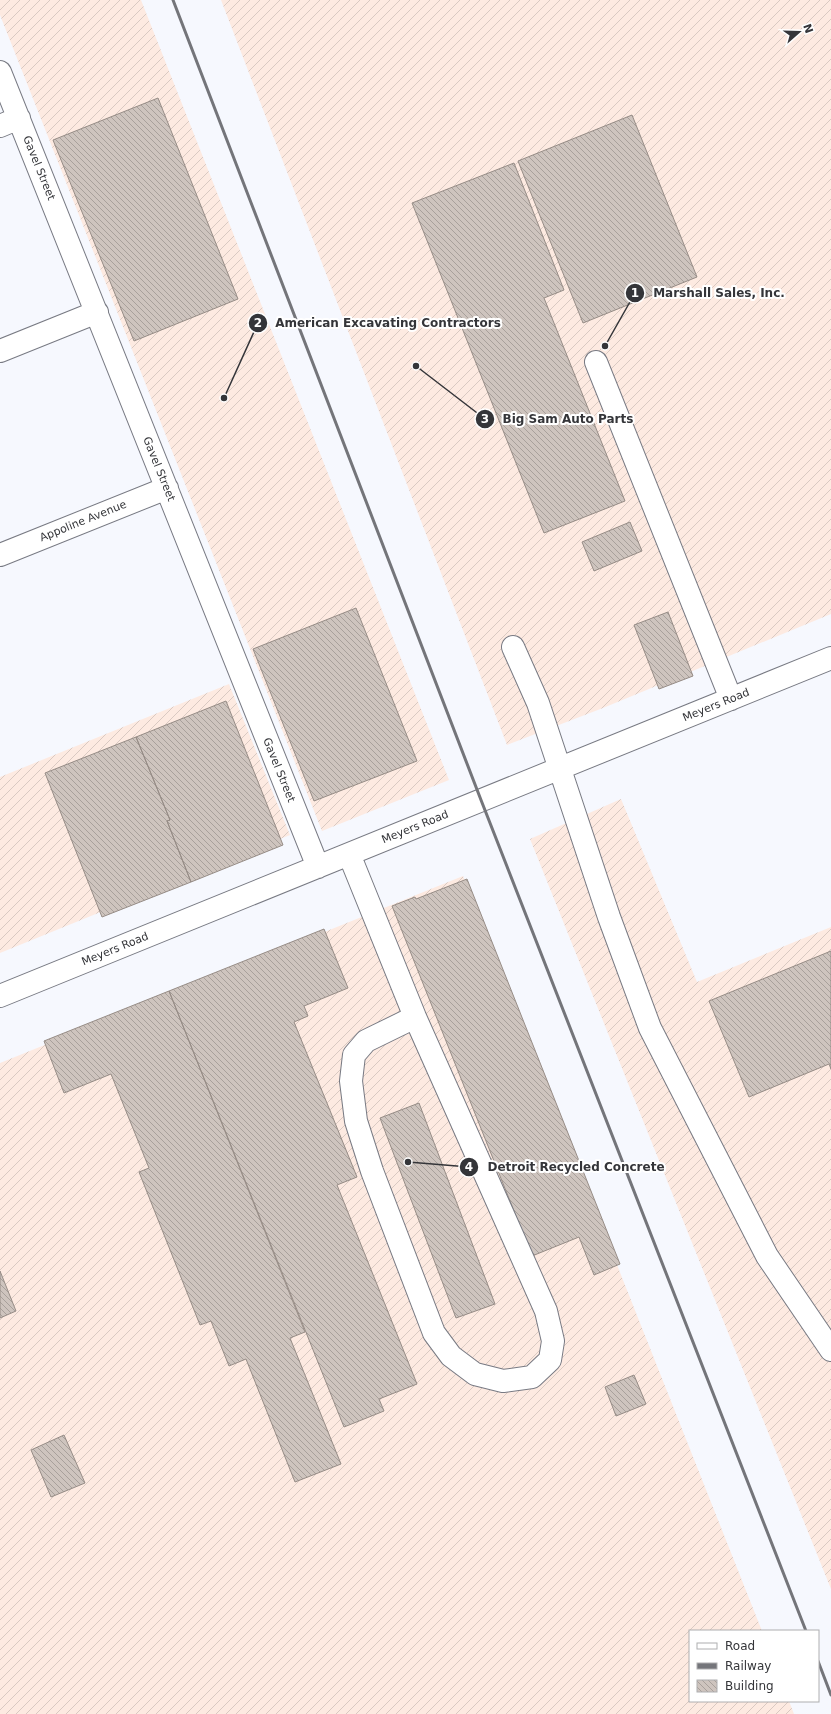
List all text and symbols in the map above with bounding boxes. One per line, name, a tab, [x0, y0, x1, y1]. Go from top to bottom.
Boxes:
north arrow	[779, 12, 819, 52]
text: N	[800, 22, 816, 35]
street label: Gavel Street	[20, 134, 58, 203]
callout: Marshall Sales, Inc.	[625, 281, 793, 305]
text: 1	[631, 286, 639, 300]
text: Marshall Sales, Inc.	[653, 286, 785, 300]
callout: American Excavating Contractors	[248, 311, 509, 335]
text: 2	[254, 316, 262, 330]
text: American Excavating Contractors	[275, 316, 501, 330]
callout: Big Sam Auto Parts	[475, 407, 641, 431]
text: 3	[481, 412, 489, 426]
text: Big Sam Auto Parts	[503, 412, 633, 426]
street label: Gavel Street	[140, 435, 178, 504]
street label: Appoline Avenue	[38, 498, 129, 544]
street label: Meyers Road	[681, 686, 751, 724]
street label: Gavel Street	[260, 736, 298, 805]
street label: Meyers Road	[380, 808, 450, 846]
street label: Meyers Road	[80, 930, 150, 968]
callout: Detroit Recycled Concrete	[459, 1155, 672, 1179]
text: 4	[465, 1160, 473, 1174]
text: Detroit Recycled Concrete	[487, 1160, 665, 1174]
legend	[689, 1630, 819, 1702]
text: Road	[725, 1639, 755, 1653]
text: Railway	[725, 1659, 771, 1673]
text: Building	[725, 1679, 774, 1693]

